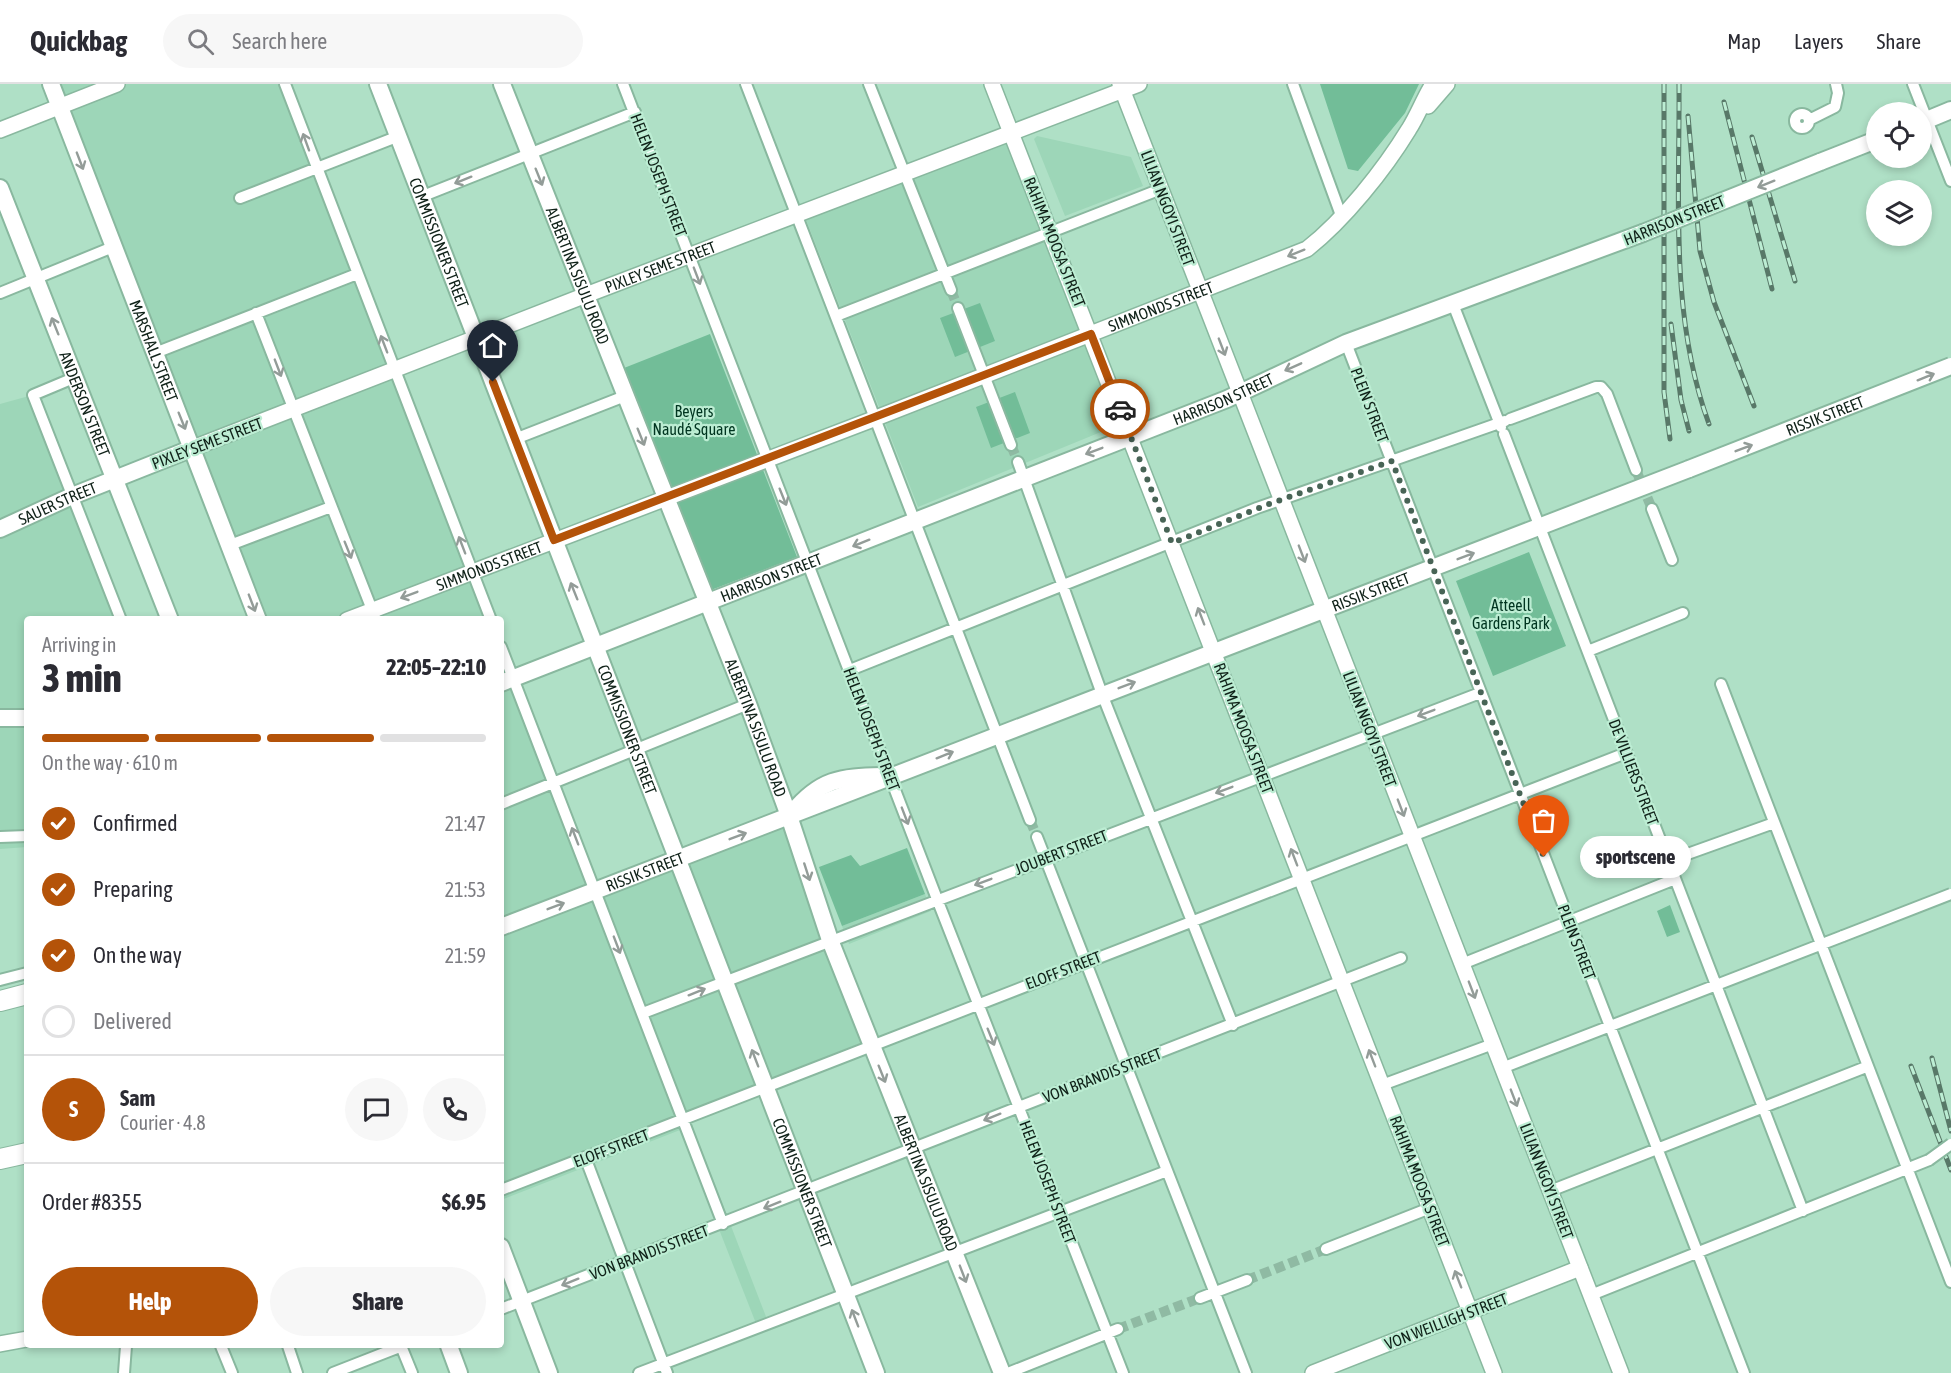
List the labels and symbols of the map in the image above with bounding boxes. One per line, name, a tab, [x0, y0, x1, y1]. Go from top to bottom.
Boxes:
street label: HELEN JOSEPH STREET	[627, 111, 691, 239]
one-way arrow	[300, 134, 311, 152]
street label: LILIAN NGOYI STREET	[1138, 148, 1198, 268]
one-way arrow	[75, 151, 86, 170]
one-way arrow	[534, 168, 545, 186]
street label: RAHIMA MOOSA STREET	[1021, 174, 1089, 310]
street label: COMMISSIONER STREET	[406, 175, 472, 310]
one-way arrow	[454, 175, 473, 186]
one-way arrow	[1757, 179, 1776, 190]
street label: HARRISON STREET	[1621, 192, 1727, 248]
street label: ALBERTINA SISULU ROAD	[543, 204, 613, 347]
street label: PIXLEY SEME STREET	[602, 237, 718, 296]
one-way arrow	[1288, 248, 1306, 259]
one-way arrow	[692, 266, 703, 285]
street label: SIMMONDS STREET	[1105, 278, 1216, 335]
street label: MARSHALL STREET	[126, 297, 182, 404]
one-way arrow	[49, 317, 60, 336]
pin	[467, 320, 518, 382]
one-way arrow	[378, 335, 389, 354]
one-way arrow	[1217, 337, 1228, 356]
street label: ANDERSON STREET	[56, 349, 114, 459]
one-way arrow	[273, 358, 284, 376]
one-way arrow	[1284, 362, 1302, 373]
street label: PLEIN STREET	[1347, 365, 1393, 445]
street label: HARRISON STREET	[1170, 369, 1276, 428]
one-way arrow	[1916, 371, 1934, 382]
courier	[1090, 379, 1150, 439]
street label: RISSIK STREET	[1783, 392, 1866, 439]
park label: Beyers Naudé Square	[652, 402, 736, 439]
one-way arrow	[177, 411, 188, 430]
street label: PIXLEY SEME STREET	[149, 414, 265, 472]
one-way arrow	[637, 427, 648, 446]
one-way arrow	[1734, 442, 1753, 453]
one-way arrow	[1085, 446, 1104, 457]
street label: SAUER STREET	[16, 478, 99, 528]
one-way arrow	[778, 487, 789, 505]
one-way arrow	[456, 536, 467, 555]
street label: SIMMONDS STREET	[434, 537, 544, 594]
one-way arrow	[852, 538, 871, 549]
one-way arrow	[343, 540, 354, 558]
one-way arrow	[1298, 544, 1309, 563]
street label: HARRISON STREET	[718, 549, 824, 605]
one-way arrow	[1456, 550, 1475, 561]
street label: RISSIK STREET	[1329, 569, 1412, 615]
one-way arrow	[568, 582, 579, 601]
one-way arrow	[400, 591, 419, 602]
one-way arrow	[247, 593, 258, 612]
park label: Atteell Gardens Park	[1472, 596, 1550, 632]
one-way arrow	[1194, 608, 1205, 626]
street label: ALBERTINA SISULU ROAD	[722, 656, 790, 799]
street label: RAHIMA MOOSA STREET	[1211, 660, 1277, 796]
street label: COMMISSIONER STREET	[594, 662, 661, 797]
street label: HELEN JOSEPH STREET	[840, 665, 904, 793]
street label: LILIAN NGOYI STREET	[1340, 669, 1400, 789]
one-way arrow	[1117, 678, 1135, 689]
one-way arrow	[1417, 709, 1436, 720]
street label: DE VILLIERS STREET	[1605, 716, 1663, 828]
one-way arrow	[935, 749, 953, 760]
one-way arrow	[1215, 785, 1234, 796]
pin	[1518, 795, 1569, 857]
one-way arrow	[1396, 798, 1407, 817]
one-way arrow	[901, 806, 912, 825]
street label: JOUBERT STREET	[1012, 826, 1110, 878]
one-way arrow	[568, 827, 579, 846]
one-way arrow	[728, 830, 746, 841]
callout: sportscene	[1580, 836, 1691, 878]
street label: RISSIK STREET	[603, 848, 686, 895]
one-way arrow	[1287, 848, 1298, 867]
one-way arrow	[803, 862, 814, 881]
one-way arrow	[974, 877, 993, 888]
one-way arrow	[546, 900, 564, 911]
street label: PLEIN STREET	[1554, 902, 1600, 982]
one-way arrow	[612, 935, 623, 954]
street label: ELOFF STREET	[1023, 947, 1103, 993]
one-way arrow	[1467, 980, 1478, 999]
one-way arrow	[687, 985, 706, 996]
one-way arrow	[986, 1027, 997, 1046]
street label: VON BRANDIS STREET	[1040, 1044, 1164, 1106]
one-way arrow	[749, 1049, 760, 1068]
one-way arrow	[1366, 1050, 1377, 1068]
one-way arrow	[877, 1064, 888, 1083]
one-way arrow	[1509, 1088, 1520, 1107]
street label: ALBERTINA SISULU ROAD	[891, 1111, 962, 1254]
one-way arrow	[983, 1112, 1001, 1123]
street label: RAHIMA MOOSA STREET	[1387, 1113, 1453, 1249]
street label: COMMISSIONER STREET	[769, 1115, 836, 1250]
street label: HELEN JOSEPH STREET	[1016, 1118, 1080, 1246]
street label: LILIAN NGOYI STREET	[1517, 1121, 1577, 1241]
street label: ELOFF STREET	[571, 1125, 651, 1171]
one-way arrow	[763, 1200, 781, 1211]
street label: VON BRANDIS STREET	[587, 1221, 711, 1283]
one-way arrow	[958, 1265, 969, 1283]
one-way arrow	[1452, 1270, 1463, 1289]
one-way arrow	[561, 1278, 580, 1289]
street label: VON WEILLIGH STREET	[1382, 1289, 1510, 1353]
one-way arrow	[849, 1310, 860, 1328]

